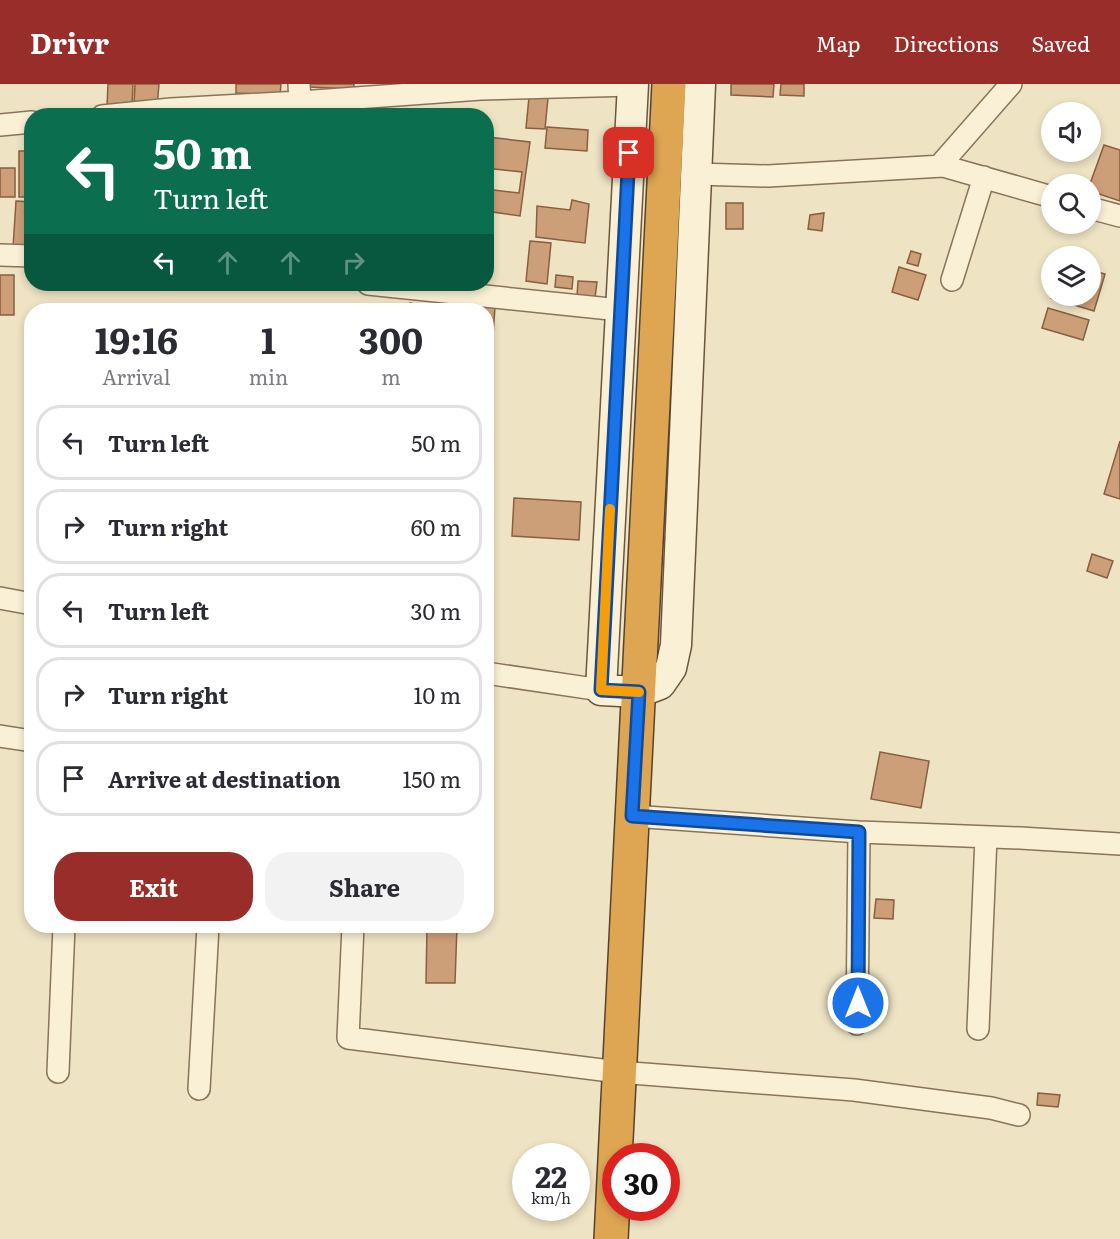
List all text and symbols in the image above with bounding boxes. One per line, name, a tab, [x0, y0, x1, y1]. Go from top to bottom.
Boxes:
text: Drivr	[30, 21, 109, 63]
text: Map	[816, 27, 861, 58]
text: Directions	[894, 27, 999, 58]
text: Saved	[1032, 27, 1090, 58]
map controls	[1041, 102, 1101, 306]
button: sound	[1041, 102, 1101, 162]
text: 50 m	[153, 120, 252, 182]
pin	[603, 127, 654, 178]
icon: left	[54, 132, 132, 210]
icon: arrive	[612, 136, 645, 169]
button: search	[1041, 174, 1101, 234]
text: Turn left	[153, 177, 268, 217]
icon: left	[148, 246, 181, 279]
icon: ahead	[211, 246, 244, 279]
icon: ahead	[274, 246, 307, 279]
icon: right	[337, 246, 370, 279]
button: layers	[1041, 246, 1101, 306]
text: 19:16	[95, 312, 178, 365]
text: 1	[261, 312, 276, 365]
text: 300	[359, 312, 423, 365]
text: Arrival	[102, 361, 171, 391]
text: min	[249, 361, 288, 391]
text: m	[381, 361, 401, 391]
icon: left	[57, 426, 90, 459]
text: Turn left	[108, 426, 209, 459]
text: 50 m	[411, 426, 461, 459]
icon: right	[57, 510, 90, 543]
text: Turn right	[108, 510, 228, 543]
text: 60 m	[411, 510, 461, 543]
icon: left	[57, 594, 90, 627]
text: Turn left	[108, 594, 209, 627]
text: 30 m	[411, 594, 461, 627]
icon: right	[57, 678, 90, 711]
text: Turn right	[108, 678, 228, 711]
text: 10 m	[414, 678, 461, 711]
icon: arrive	[57, 762, 90, 795]
text: Arrive at destination	[108, 762, 341, 795]
text: 150 m	[402, 762, 461, 795]
button: Exit	[54, 852, 253, 921]
button: Share	[265, 852, 464, 921]
position arrow	[826, 971, 890, 1035]
speed limit sign: 30	[602, 1143, 680, 1221]
text: 22	[535, 1153, 567, 1197]
text: km/h	[531, 1186, 571, 1209]

